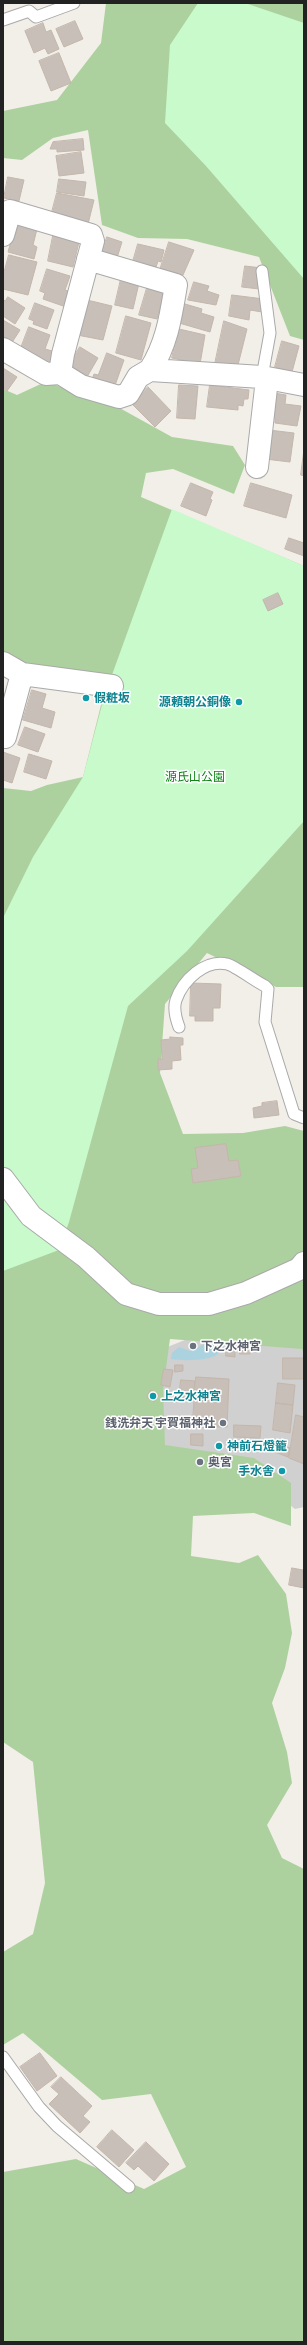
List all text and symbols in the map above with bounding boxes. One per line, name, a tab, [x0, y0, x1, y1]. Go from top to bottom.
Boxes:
place label: 假粧坂	[94, 691, 130, 705]
marker: 假粧坂	[81, 693, 91, 703]
place label: 源頼朝公銅像	[159, 695, 231, 709]
marker: 源頼朝公銅像	[234, 697, 244, 707]
park label: 源氏山公園	[165, 770, 225, 784]
place label: 下之水神宮	[201, 1339, 261, 1353]
marker: 下之水神宮	[188, 1341, 198, 1351]
place label: 上之水神宮	[161, 1389, 221, 1403]
marker: 上之水神宮	[148, 1391, 158, 1401]
place label: 銭洗弁天 宇賀福神社	[105, 1416, 215, 1430]
marker: 銭洗弁天 宇賀福神社	[218, 1418, 228, 1428]
place label: 神前石燈籠	[227, 1439, 287, 1453]
marker: 神前石燈籠	[214, 1441, 224, 1451]
place label: 奥宮	[208, 1455, 232, 1469]
marker: 奥宮	[195, 1457, 205, 1467]
place label: 手水舎	[238, 1464, 274, 1478]
marker: 手水舎	[277, 1466, 287, 1476]

